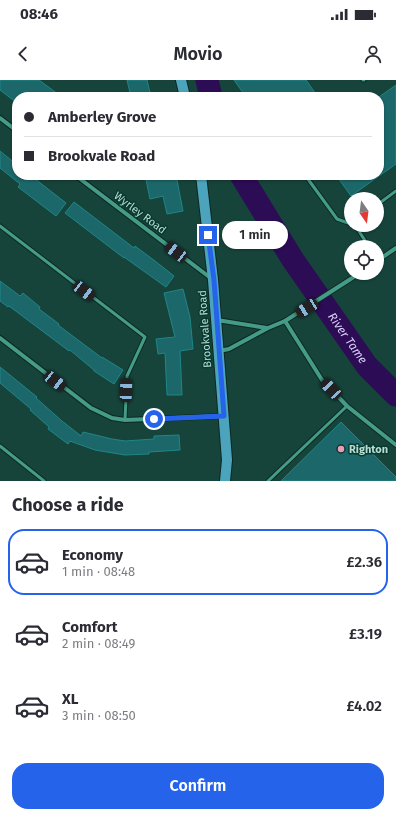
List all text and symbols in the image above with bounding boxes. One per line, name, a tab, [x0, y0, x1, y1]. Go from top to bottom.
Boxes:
text: 08:46	[20, 5, 58, 23]
icon: back	[12, 43, 34, 65]
text: Movio	[173, 43, 223, 65]
icon: person	[362, 43, 384, 65]
text: Amberley Grove	[48, 108, 156, 126]
text: Brookvale Road	[48, 147, 155, 165]
street label: Wyrley Road	[112, 189, 168, 237]
north arrow	[344, 192, 384, 232]
map controls	[344, 192, 384, 280]
callout: 1 min	[222, 221, 288, 249]
route end	[199, 226, 217, 244]
text: 1 min	[239, 227, 271, 242]
car	[163, 240, 189, 264]
button: locate	[344, 240, 384, 280]
car	[71, 279, 97, 303]
street label: Brookvale Road	[196, 290, 214, 368]
car	[294, 297, 320, 319]
water label: River Tame	[325, 310, 370, 366]
car	[42, 369, 68, 393]
car	[318, 376, 344, 402]
car	[120, 378, 132, 402]
route start	[145, 410, 163, 428]
place label: Righton	[349, 443, 388, 456]
marker: Righton	[336, 444, 346, 454]
text: Choose a ride	[12, 494, 124, 516]
icon: car	[14, 544, 50, 580]
text: Economy	[62, 546, 123, 564]
text: £2.36	[346, 553, 382, 571]
text: 1 min · 08:48	[62, 564, 135, 579]
icon: car	[14, 616, 50, 652]
text: Comfort	[62, 618, 118, 636]
text: £3.19	[349, 625, 382, 643]
text: 2 min · 08:49	[62, 636, 135, 651]
icon: car	[14, 688, 50, 724]
text: XL	[62, 690, 78, 708]
text: £4.02	[347, 697, 382, 715]
text: 3 min · 08:50	[62, 708, 136, 723]
button: Confirm	[12, 763, 384, 809]

